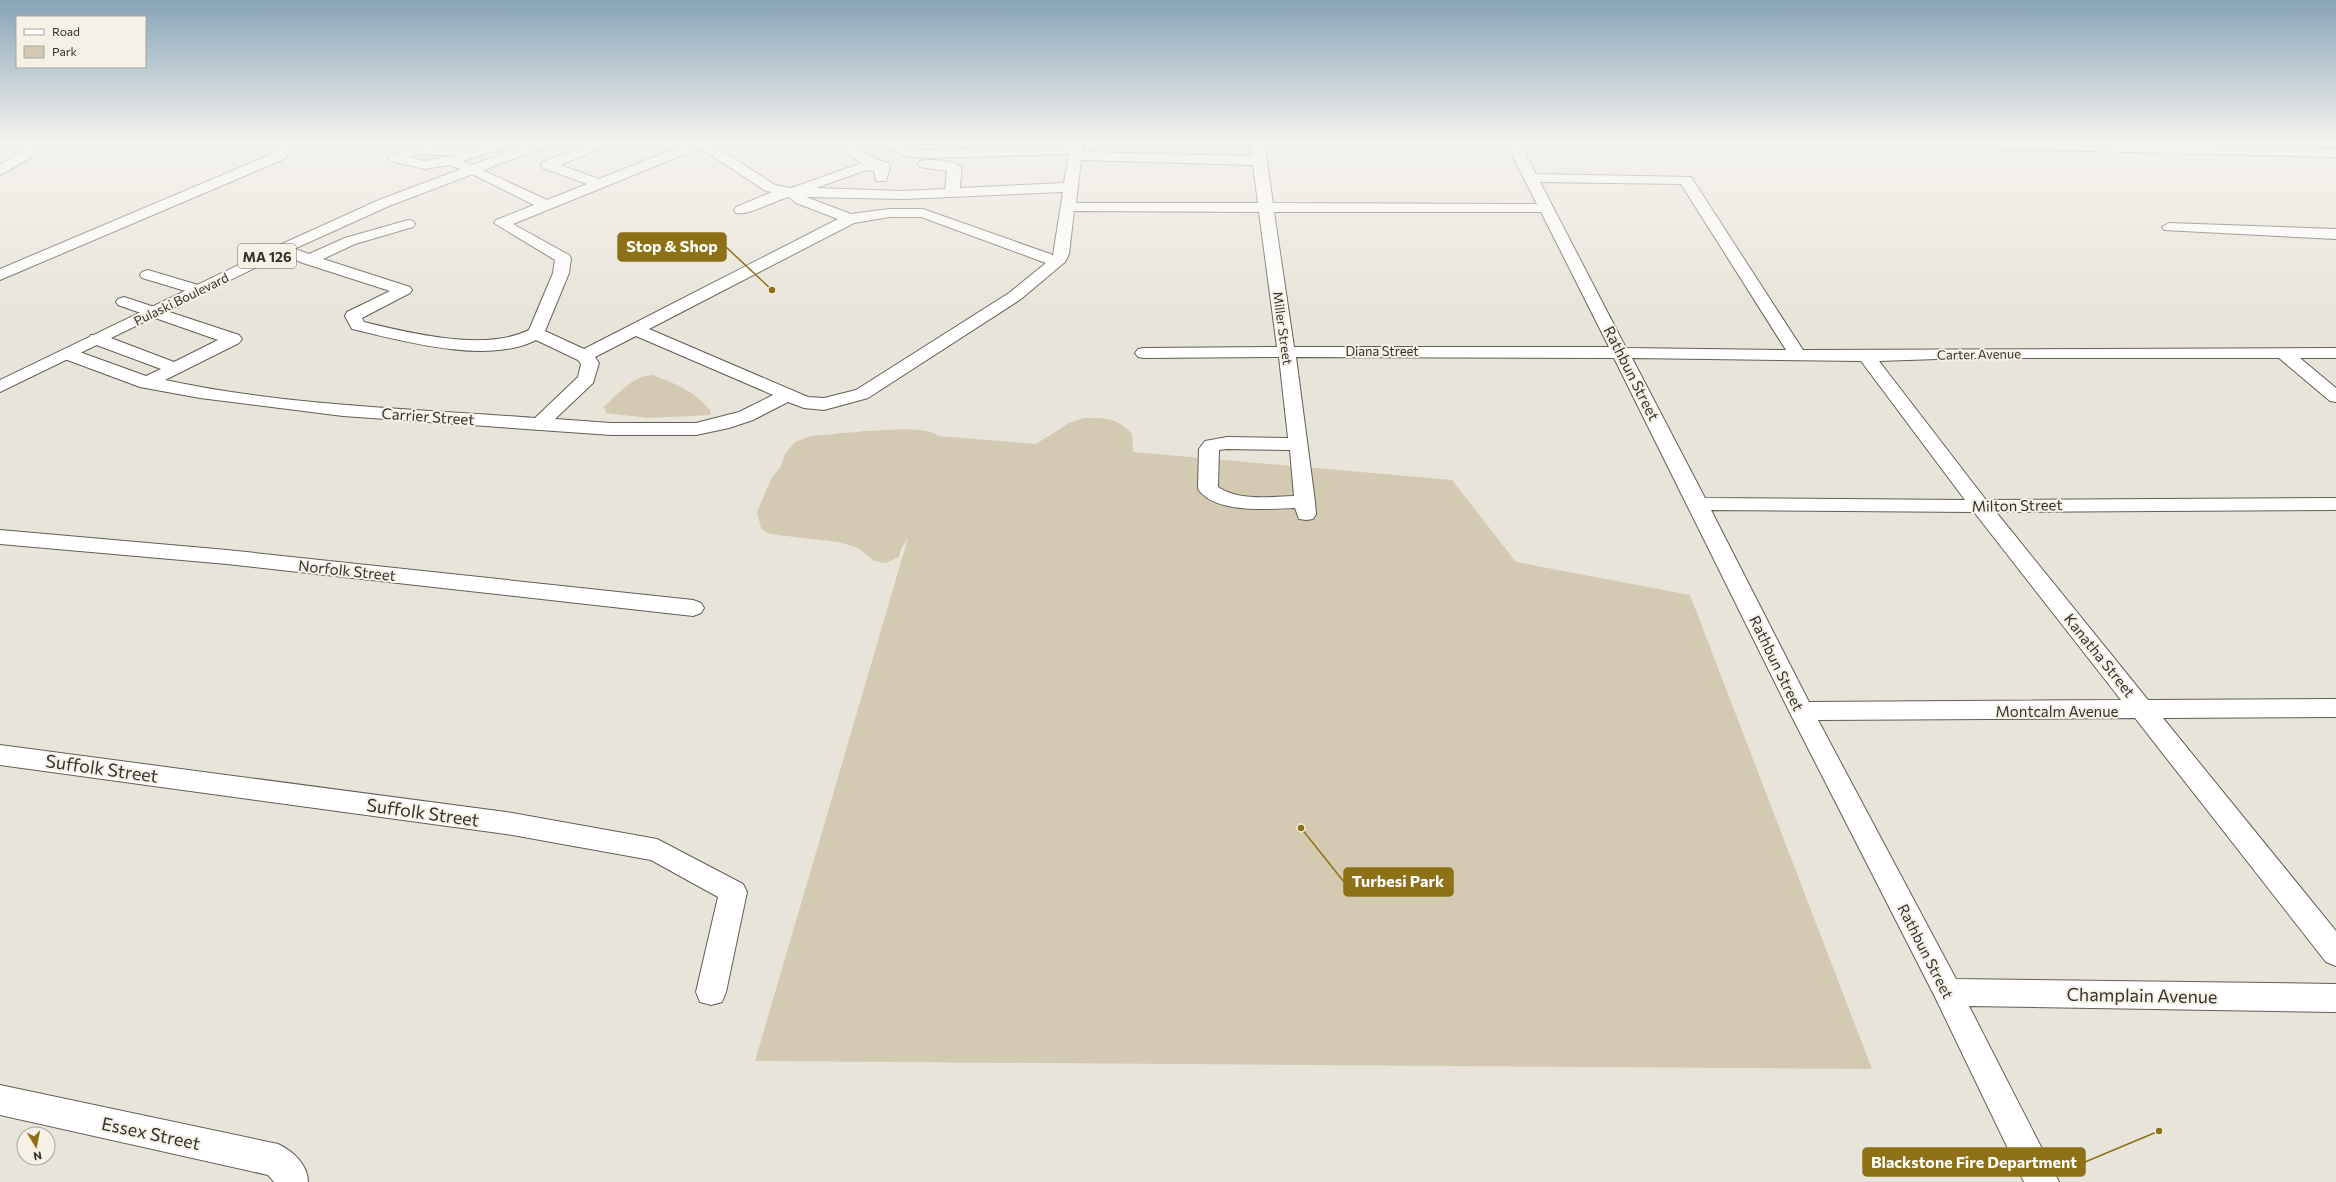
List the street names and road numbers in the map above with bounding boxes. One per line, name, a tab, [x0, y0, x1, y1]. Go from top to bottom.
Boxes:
road number: MA 126	[238, 244, 296, 268]
street label: Pulaski Boulevard	[131, 269, 231, 329]
street label: Miller Street	[1270, 290, 1296, 366]
street label: Rathbun Street	[1600, 323, 1664, 423]
street label: Diana Street	[1345, 343, 1419, 359]
street label: Carter Avenue	[1937, 345, 2021, 363]
street label: Carrier Street	[381, 404, 475, 428]
street label: Milton Street	[1971, 495, 2063, 515]
street label: Norfolk Street	[297, 556, 397, 584]
street label: Kanatha Street	[2061, 610, 2139, 700]
street label: Rathbun Street	[1746, 612, 1808, 714]
street label: Montcalm Avenue	[1996, 702, 2119, 720]
street label: Suffolk Street	[44, 749, 160, 787]
street label: Suffolk Street	[365, 793, 481, 831]
street label: Rathbun Street	[1894, 901, 1958, 1001]
street label: Champlain Avenue	[2066, 983, 2218, 1007]
street label: Essex Street	[100, 1112, 202, 1154]

